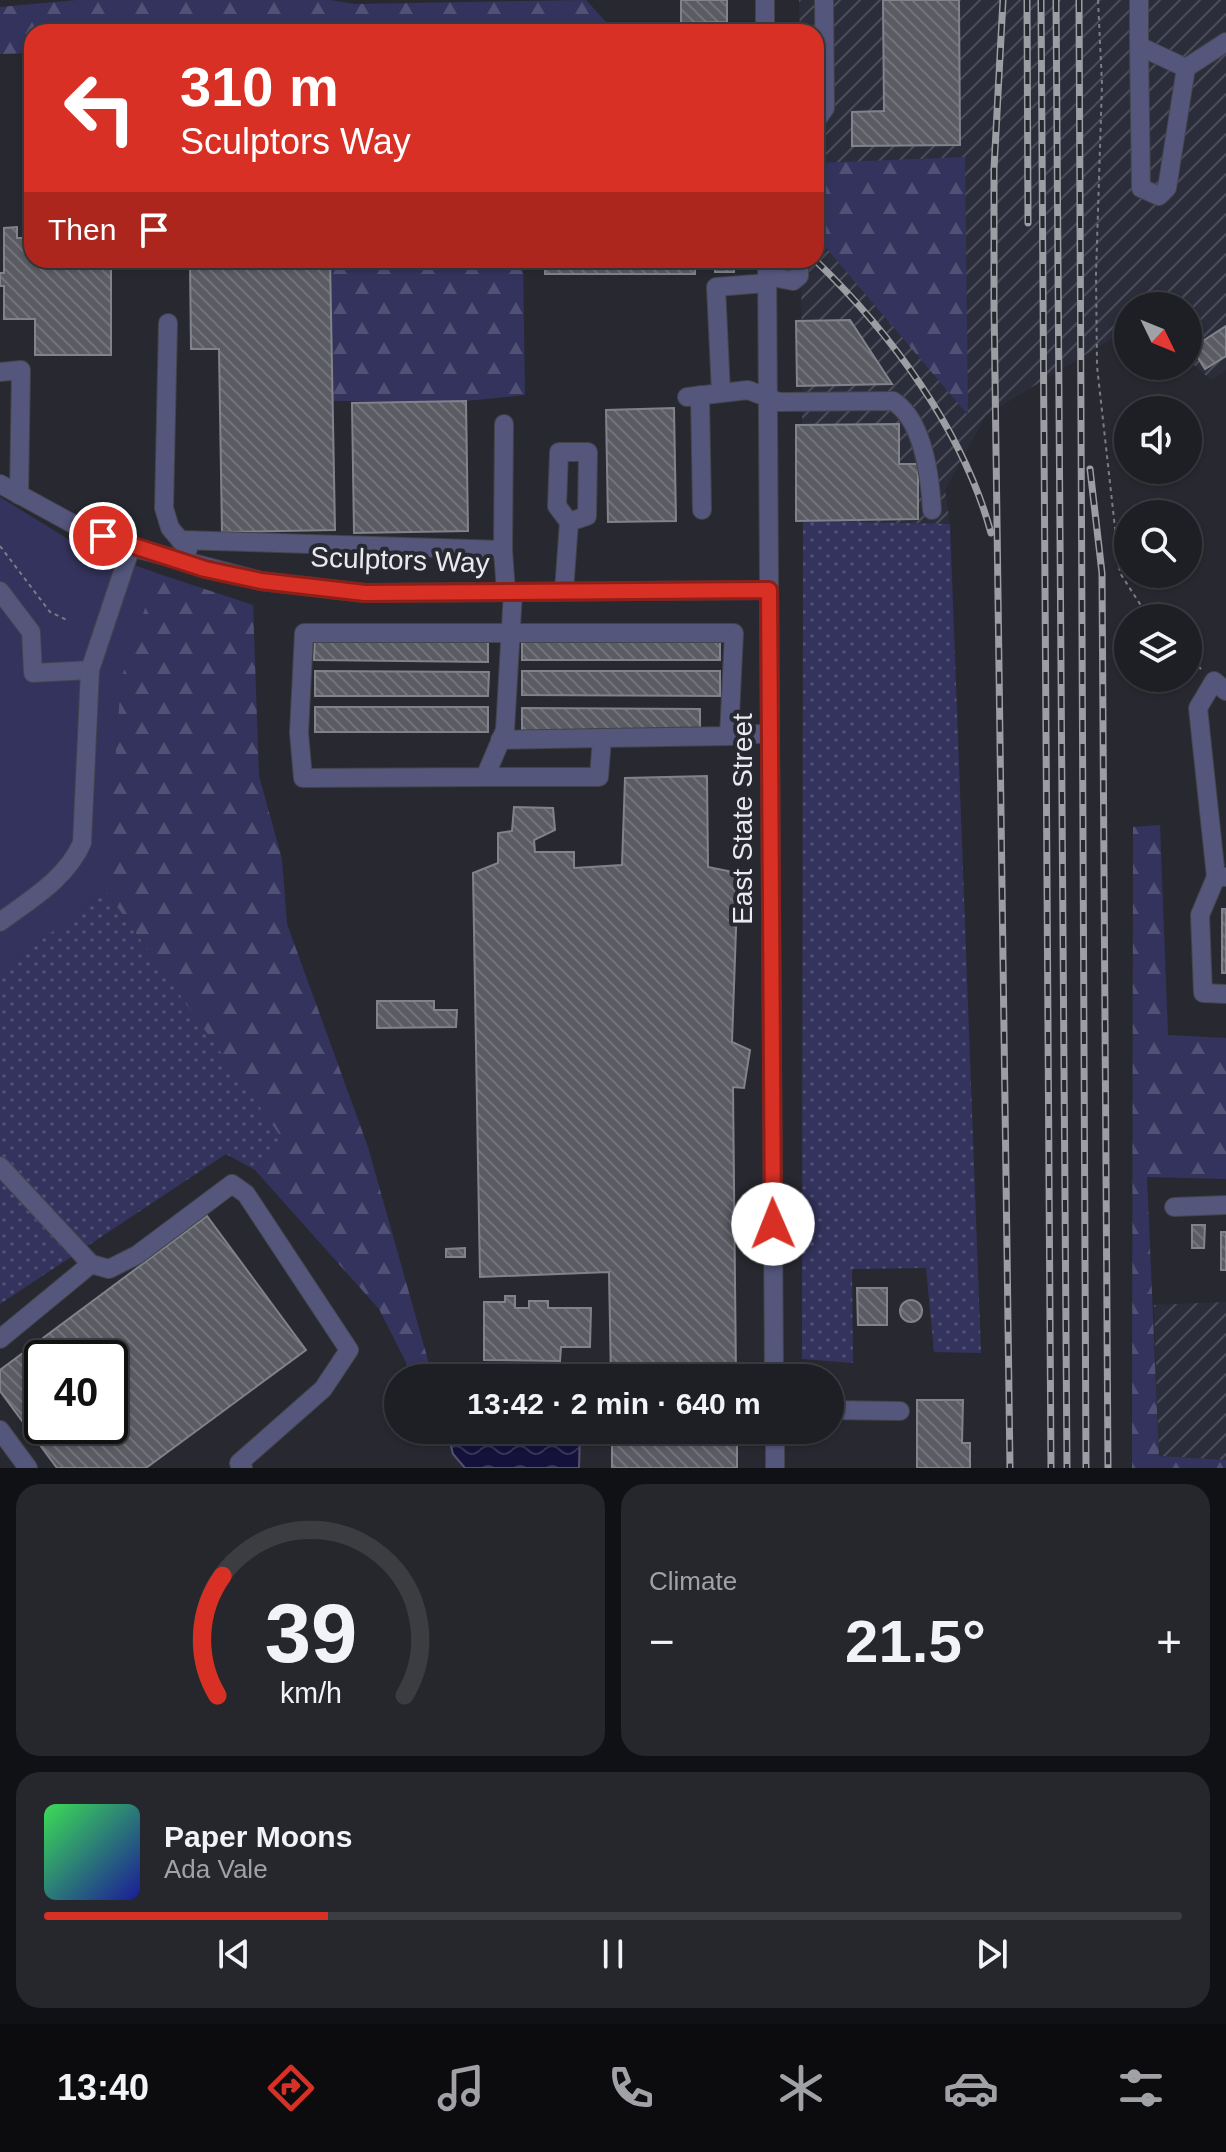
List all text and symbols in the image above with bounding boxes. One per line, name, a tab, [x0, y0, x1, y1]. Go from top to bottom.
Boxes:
text: 310 m	[180, 55, 339, 118]
icon: left	[48, 56, 152, 160]
text: Sculptors Way	[180, 121, 411, 162]
icon: arrive	[132, 208, 176, 252]
text: Then	[48, 213, 116, 246]
north arrow	[1114, 292, 1202, 380]
map controls	[1114, 292, 1202, 692]
button: sound	[1114, 396, 1202, 484]
button: search	[1114, 500, 1202, 588]
pin	[69, 502, 137, 570]
icon: arrive	[81, 514, 125, 558]
street label: Sculptors Way	[310, 541, 490, 579]
button: layers	[1114, 604, 1202, 692]
street label: East State Street	[727, 713, 758, 925]
position arrow	[731, 1182, 815, 1266]
speed limit sign: 40	[24, 1340, 128, 1444]
text: 13:42 · 2 min · 640 m	[467, 1387, 761, 1420]
text: Climate	[649, 1566, 737, 1596]
text: 39	[264, 1587, 357, 1680]
text: 21.5°	[845, 1608, 986, 1675]
text: −	[649, 1617, 675, 1666]
text: +	[1156, 1617, 1182, 1666]
text: km/h	[280, 1677, 341, 1709]
text: Paper Moons	[164, 1820, 352, 1853]
text: Ada Vale	[164, 1854, 268, 1884]
icon: previous	[212, 1932, 256, 1976]
icon: pause	[591, 1932, 635, 1976]
icon: next	[970, 1932, 1014, 1976]
icon: directions	[263, 2060, 319, 2116]
icon: music	[433, 2060, 489, 2116]
icon: phone	[603, 2060, 659, 2116]
icon: climate	[773, 2060, 829, 2116]
icon: car	[943, 2060, 999, 2116]
icon: filters	[1113, 2060, 1169, 2116]
text: 13:40	[57, 2067, 149, 2108]

